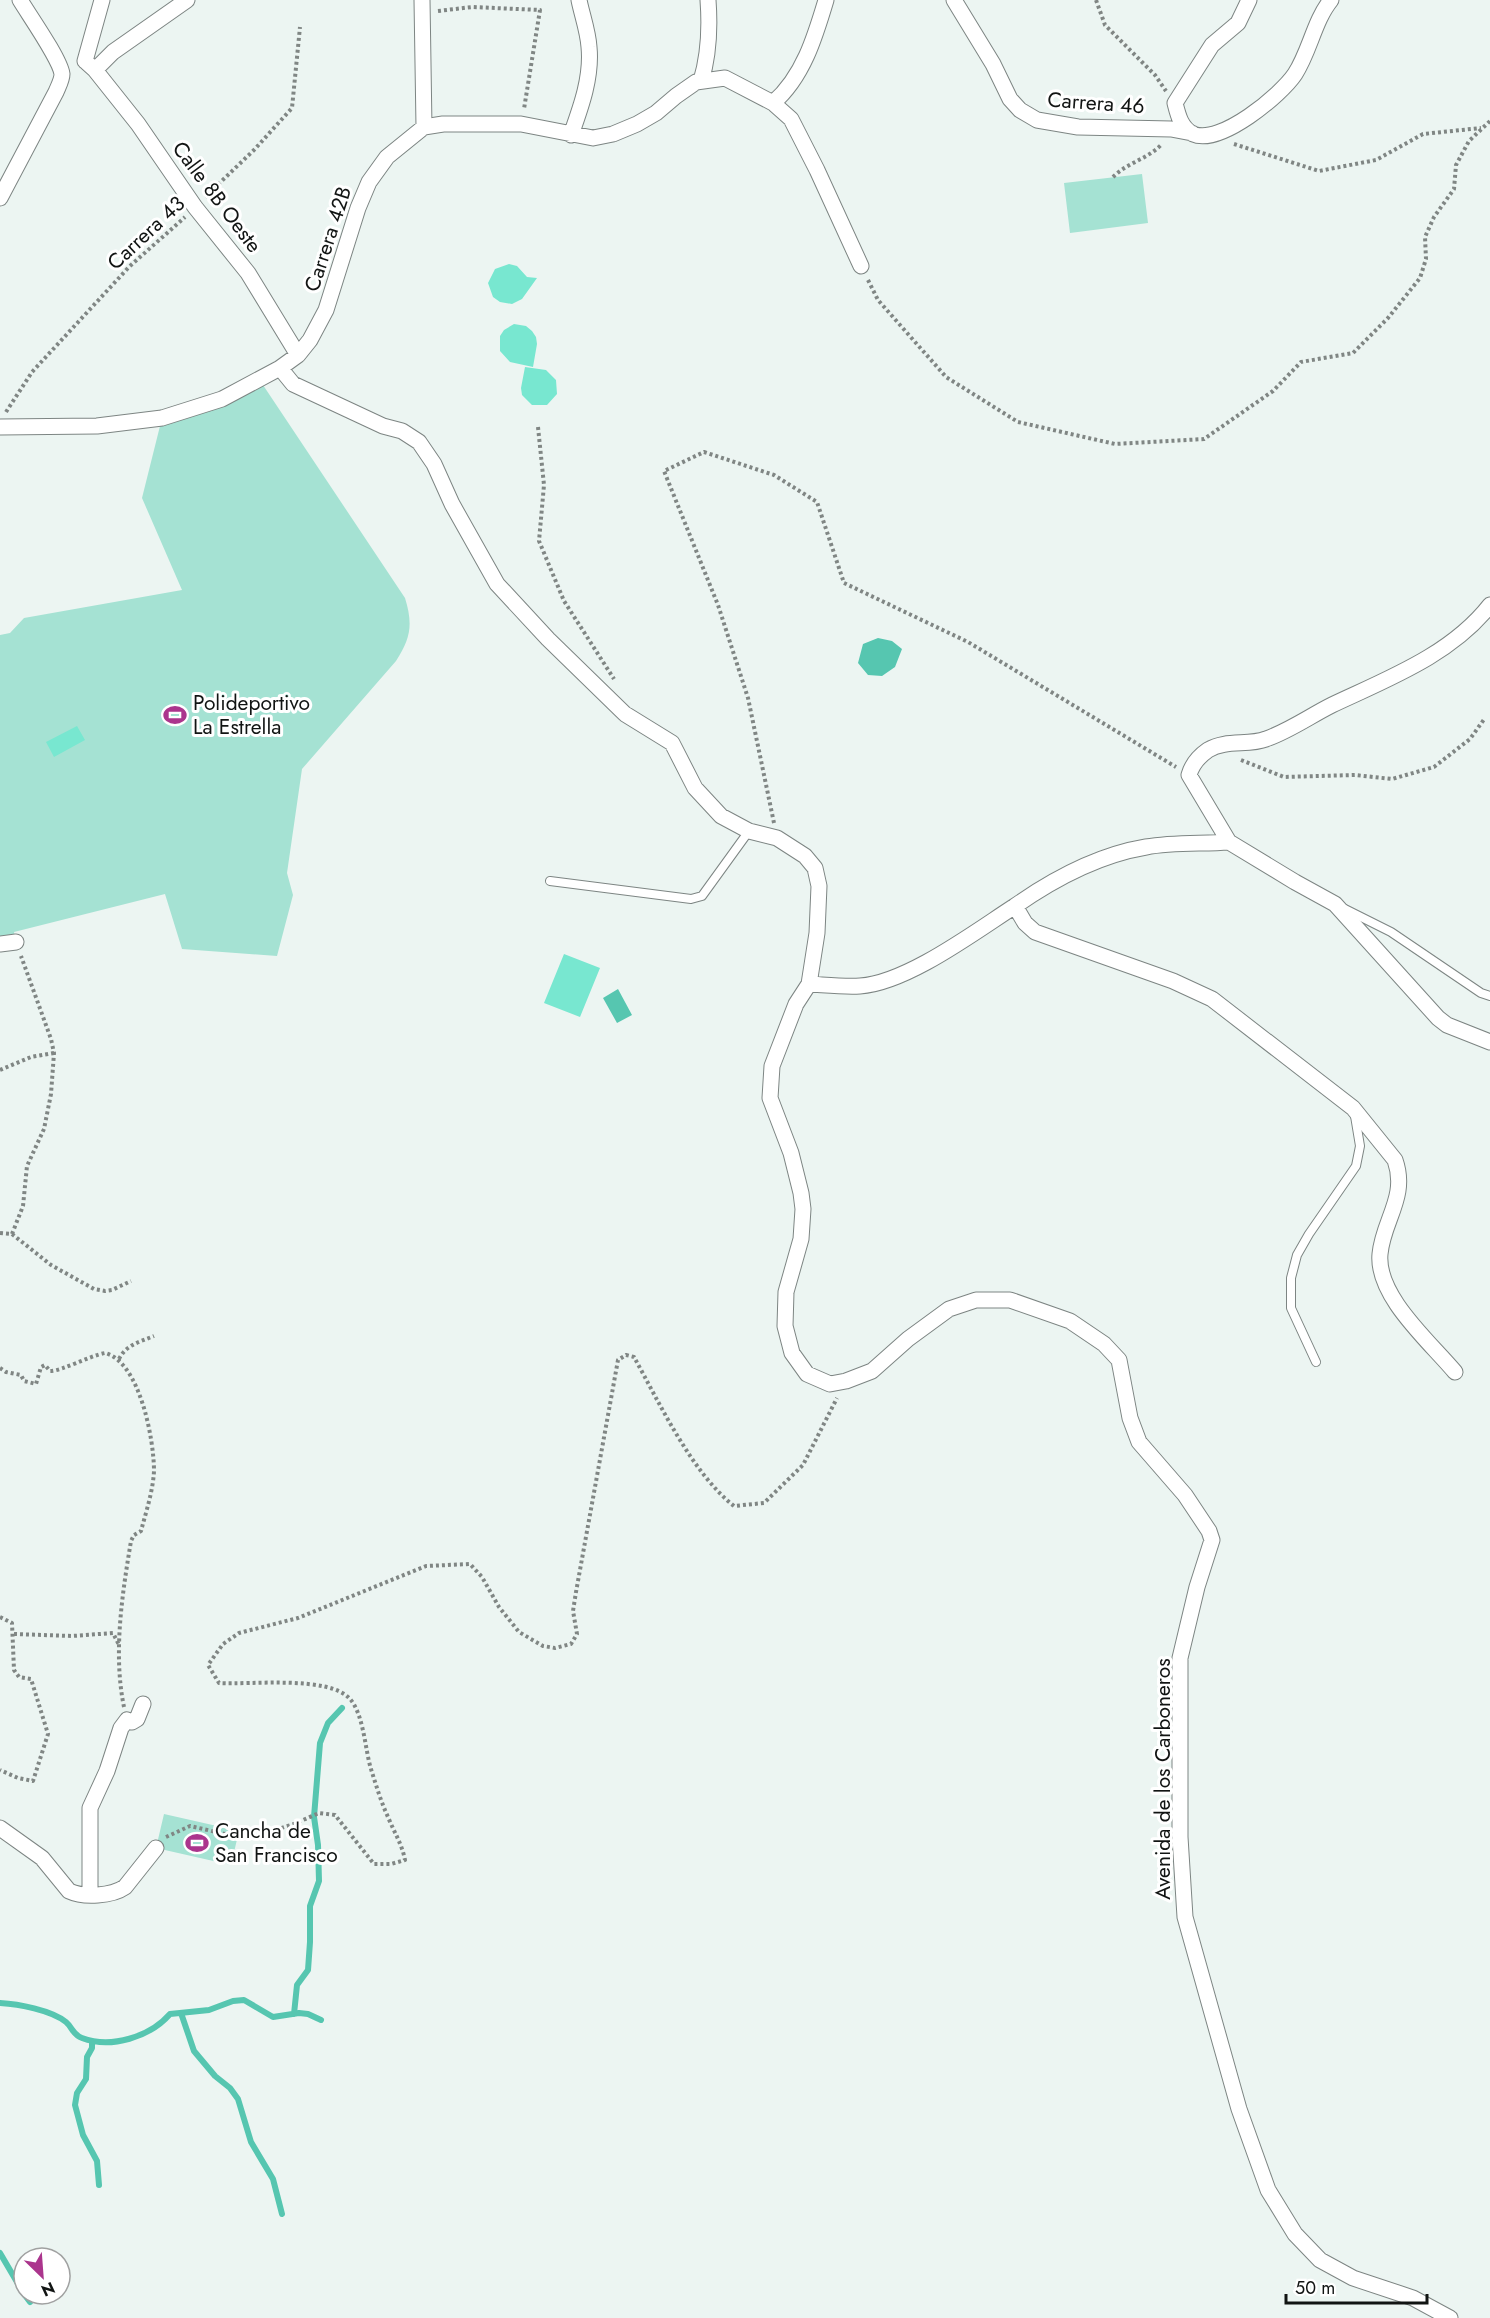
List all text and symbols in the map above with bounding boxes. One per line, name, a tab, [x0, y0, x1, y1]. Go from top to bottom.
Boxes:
street label: Carrera 46	[1046, 85, 1146, 121]
street label: Calle 8B Oeste	[165, 135, 269, 259]
street label: Carrera 42B	[297, 183, 359, 295]
street label: Carrera 43	[100, 189, 192, 277]
place label: Polideportivo La Estrella	[193, 688, 310, 742]
sports icon: Polideportivo La Estrella	[162, 702, 188, 728]
street label: Avenida de los Carboneros	[1148, 1658, 1178, 1900]
place label: Cancha de San Francisco	[215, 1816, 338, 1870]
sports icon: Cancha de San Francisco	[184, 1830, 210, 1856]
north arrow	[12, 2246, 72, 2306]
scale bar	[1286, 2267, 1427, 2305]
text: 50 m	[1295, 2275, 1335, 2301]
text: N	[38, 2276, 59, 2302]

